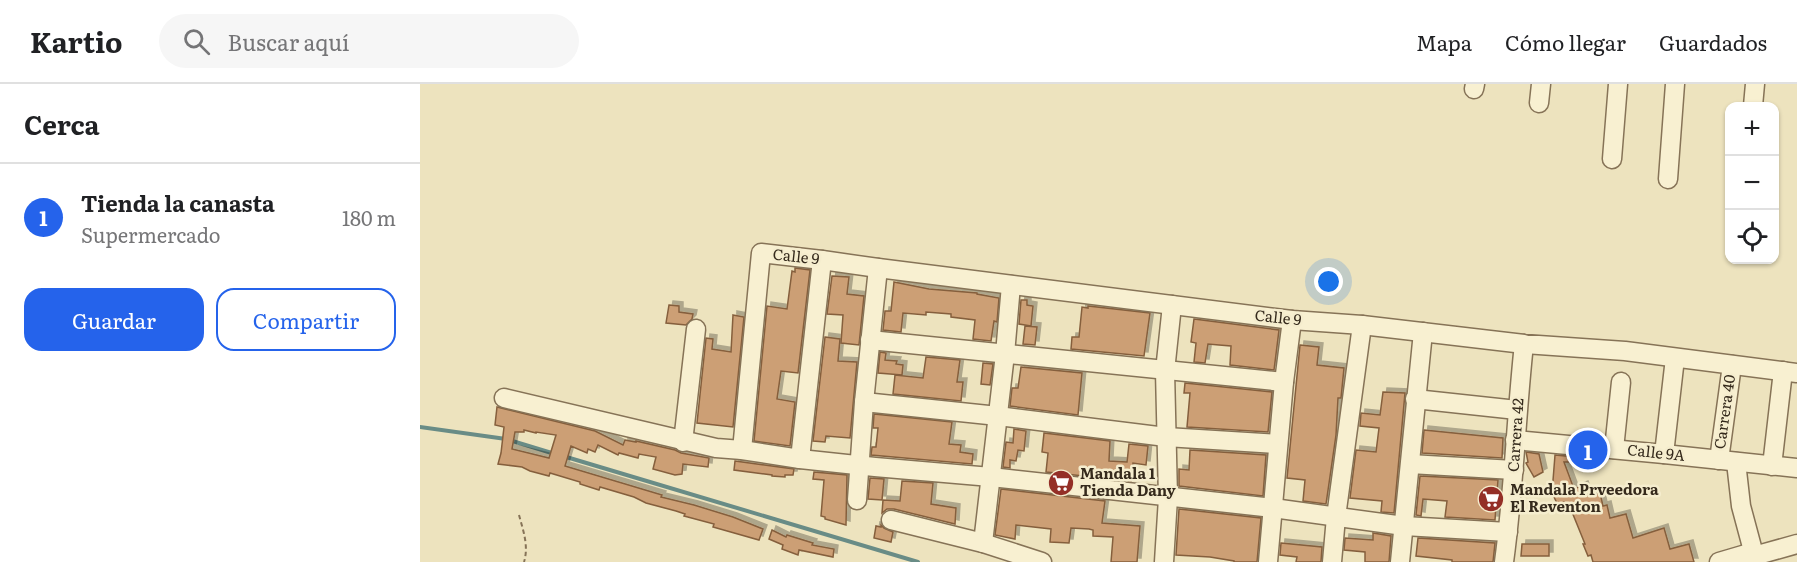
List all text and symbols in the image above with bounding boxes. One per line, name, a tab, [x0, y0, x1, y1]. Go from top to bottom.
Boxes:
search box	[159, 14, 579, 68]
text: Kartio	[30, 20, 123, 62]
icon: search	[180, 25, 213, 58]
text: Buscar aquí	[228, 25, 349, 58]
text: Mapa	[1416, 26, 1472, 57]
text: Cómo llegar	[1505, 26, 1626, 57]
text: Guardados	[1659, 26, 1767, 57]
map controls	[1725, 102, 1779, 264]
button: +	[1725, 102, 1779, 156]
text: Cerca	[24, 104, 100, 143]
button: −	[1725, 156, 1779, 210]
text: Tienda la canasta	[81, 186, 275, 219]
text: 1	[39, 202, 48, 232]
text: 180 m	[342, 202, 396, 232]
button: locate	[1725, 210, 1779, 264]
text: Supermercado	[81, 219, 221, 249]
street label: Calle 9	[772, 242, 821, 269]
your location	[1314, 267, 1343, 296]
button: Guardar	[24, 288, 204, 351]
button: Compartir	[216, 288, 396, 351]
street label: Calle 9	[1254, 303, 1303, 330]
street label: Carrera 40	[1707, 373, 1740, 451]
street label: Carrera 42	[1500, 397, 1529, 473]
pin: 1	[1568, 428, 1608, 472]
street label: Calle 9A	[1626, 437, 1686, 466]
place label: Mandala 1 Tienda Dany	[1080, 461, 1176, 501]
supermarket icon: Mandala 1 Tienda Dany	[1046, 468, 1076, 498]
place label: Mandala Prveedora El Reventon	[1510, 477, 1659, 517]
supermarket icon: Mandala Prveedora El Reventon	[1476, 484, 1506, 514]

